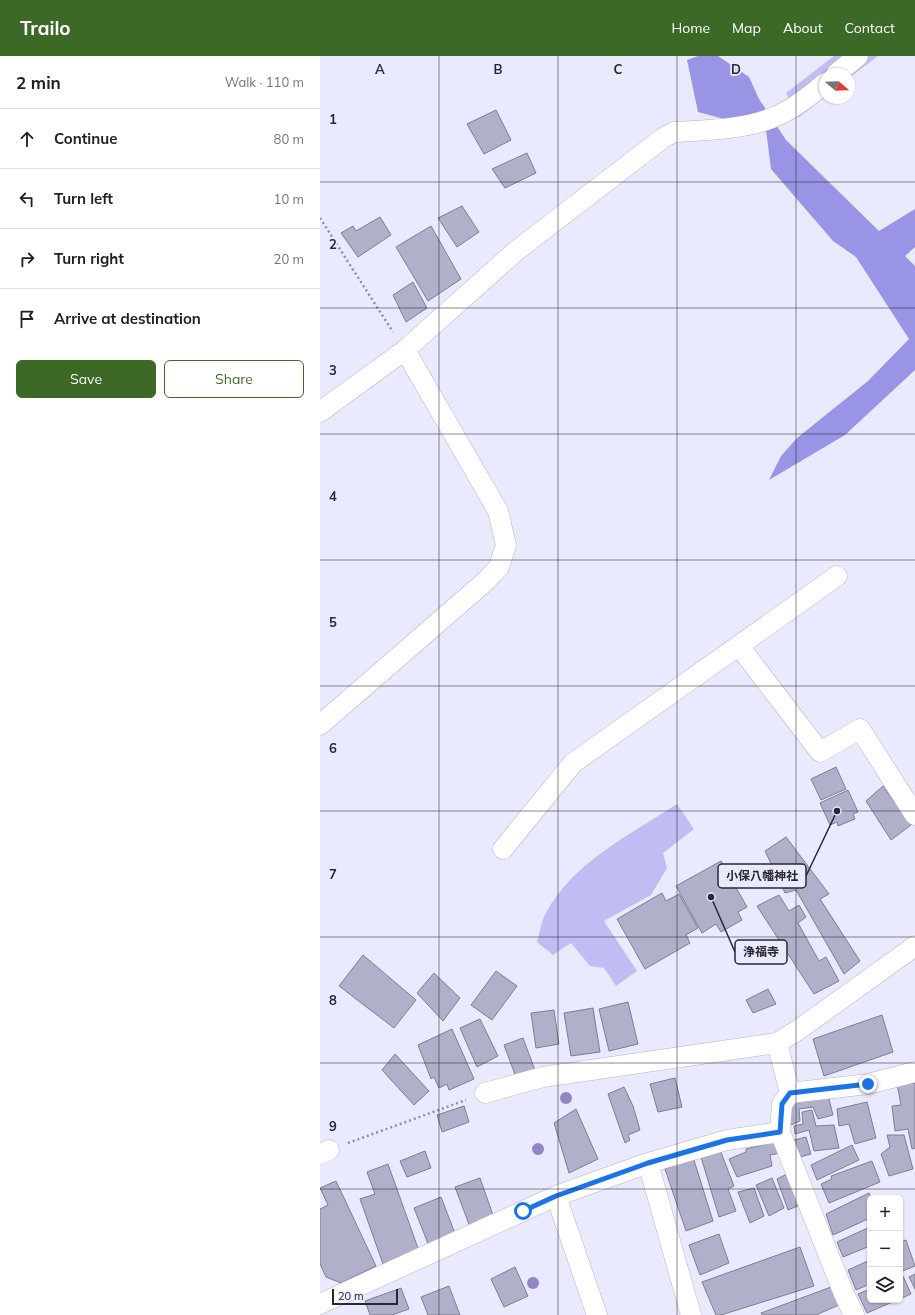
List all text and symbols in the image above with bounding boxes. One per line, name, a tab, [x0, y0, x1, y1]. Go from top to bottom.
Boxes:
text: Trailo	[20, 16, 71, 40]
text: Home	[671, 19, 710, 37]
text: Map	[732, 19, 761, 37]
text: About	[783, 19, 823, 37]
text: Contact	[845, 19, 895, 37]
text: A	[375, 61, 385, 77]
text: B	[494, 61, 503, 77]
text: C	[614, 61, 623, 77]
text: D	[731, 61, 741, 77]
north arrow	[819, 68, 855, 104]
text: 2 min	[16, 72, 61, 93]
text: Walk · 110 m	[225, 74, 304, 90]
text: 1	[329, 111, 337, 127]
icon: ahead	[16, 128, 38, 150]
text: Continue	[54, 129, 117, 148]
text: 80 m	[274, 131, 304, 147]
icon: left	[16, 188, 38, 210]
text: Turn left	[54, 189, 113, 208]
text: 10 m	[274, 191, 304, 207]
text: 2	[329, 236, 337, 252]
icon: right	[16, 248, 38, 270]
text: Turn right	[54, 249, 124, 268]
text: 20 m	[274, 251, 304, 267]
icon: arrive	[16, 308, 38, 330]
text: Arrive at destination	[54, 309, 201, 328]
button: Save	[16, 360, 156, 398]
button: Share	[164, 360, 304, 398]
text: 3	[329, 362, 337, 378]
text: 4	[329, 488, 337, 504]
text: 5	[329, 614, 337, 630]
text: 6	[329, 740, 337, 756]
callout: 小保八幡神社	[718, 864, 806, 888]
text: 7	[329, 866, 337, 882]
text: 小保八幡神社	[726, 868, 798, 883]
callout: 浄福寺	[735, 940, 787, 964]
text: 浄福寺	[743, 944, 779, 959]
text: 8	[329, 992, 337, 1008]
route end	[859, 1075, 877, 1093]
text: 9	[329, 1118, 337, 1134]
map controls	[867, 1195, 903, 1303]
button: +	[867, 1195, 903, 1231]
route start	[514, 1202, 532, 1220]
button: −	[867, 1231, 903, 1267]
button: layers	[867, 1267, 903, 1303]
scale bar	[332, 1287, 398, 1306]
text: 20 m	[338, 1289, 364, 1303]

